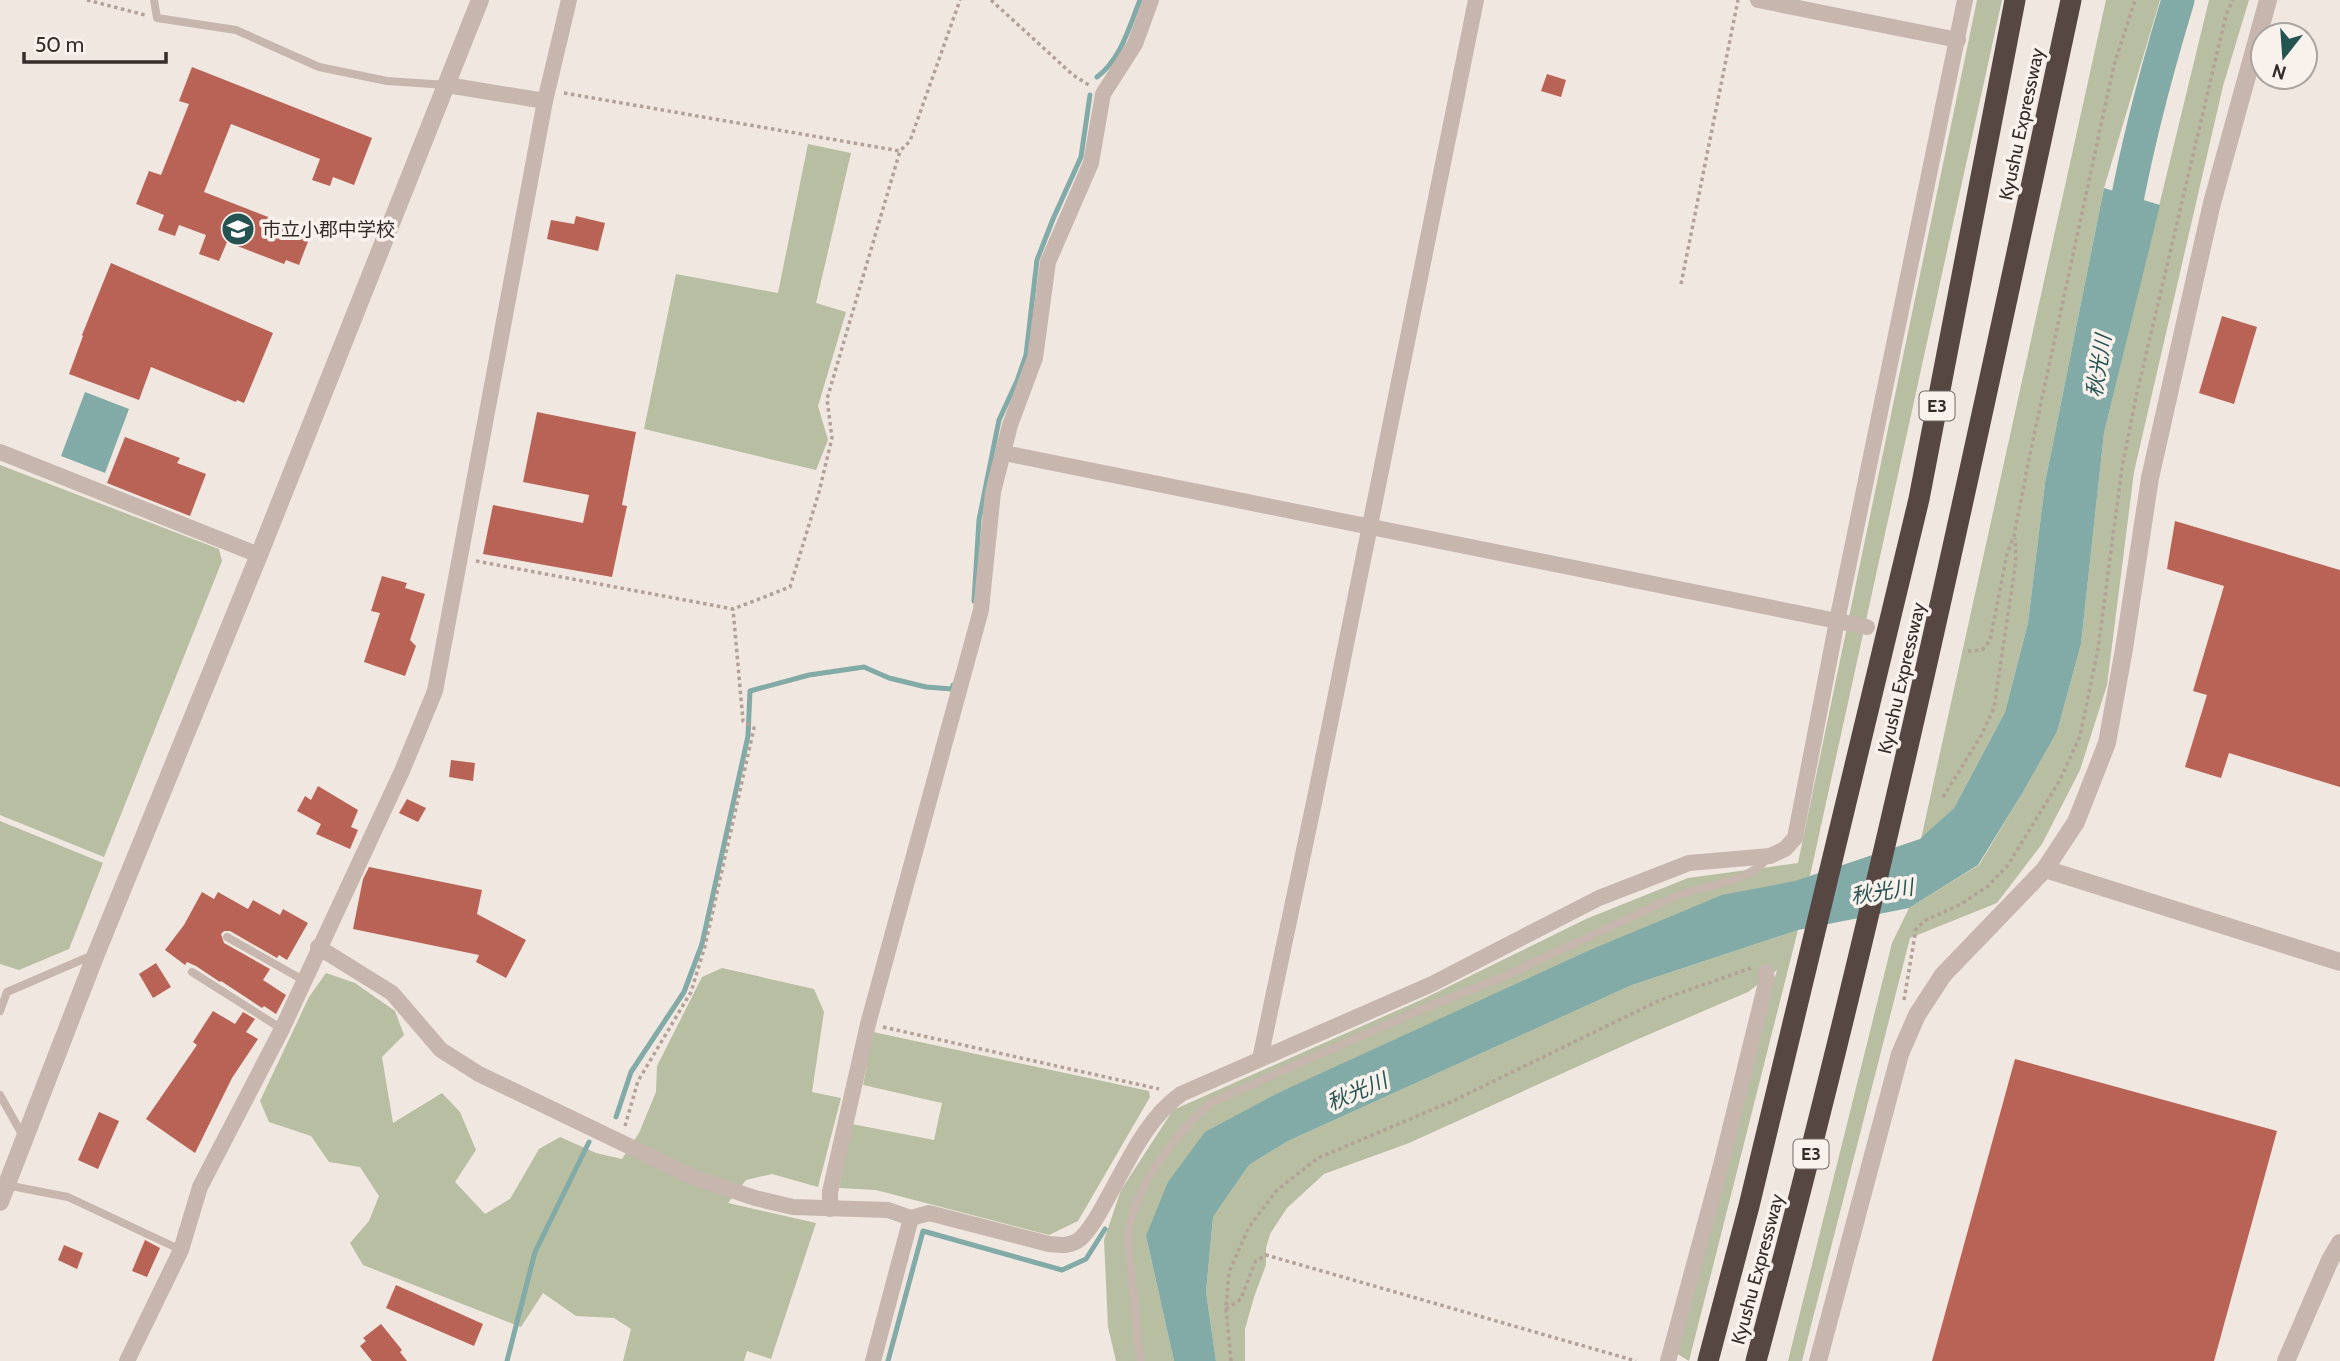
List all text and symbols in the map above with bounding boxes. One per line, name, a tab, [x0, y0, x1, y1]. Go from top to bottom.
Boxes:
scale bar	[24, 21, 166, 65]
north arrow	[2249, 21, 2319, 91]
text: 50 m	[35, 32, 84, 57]
street label: Kyushu Expressway	[1994, 46, 2049, 202]
text: N	[2269, 59, 2289, 85]
school or university icon: 市立小郡中学校	[219, 210, 257, 248]
place label: 市立小郡中学校	[262, 218, 395, 241]
water label: 秋光川	[2081, 331, 2116, 399]
road number: E3	[1920, 392, 1954, 420]
street label: Kyushu Expressway	[1873, 600, 1930, 756]
water label: 秋光川	[1849, 874, 1917, 909]
water label: 秋光川	[1323, 1067, 1393, 1115]
road number: E3	[1794, 1140, 1828, 1168]
street label: Kyushu Expressway	[1726, 1191, 1789, 1347]

